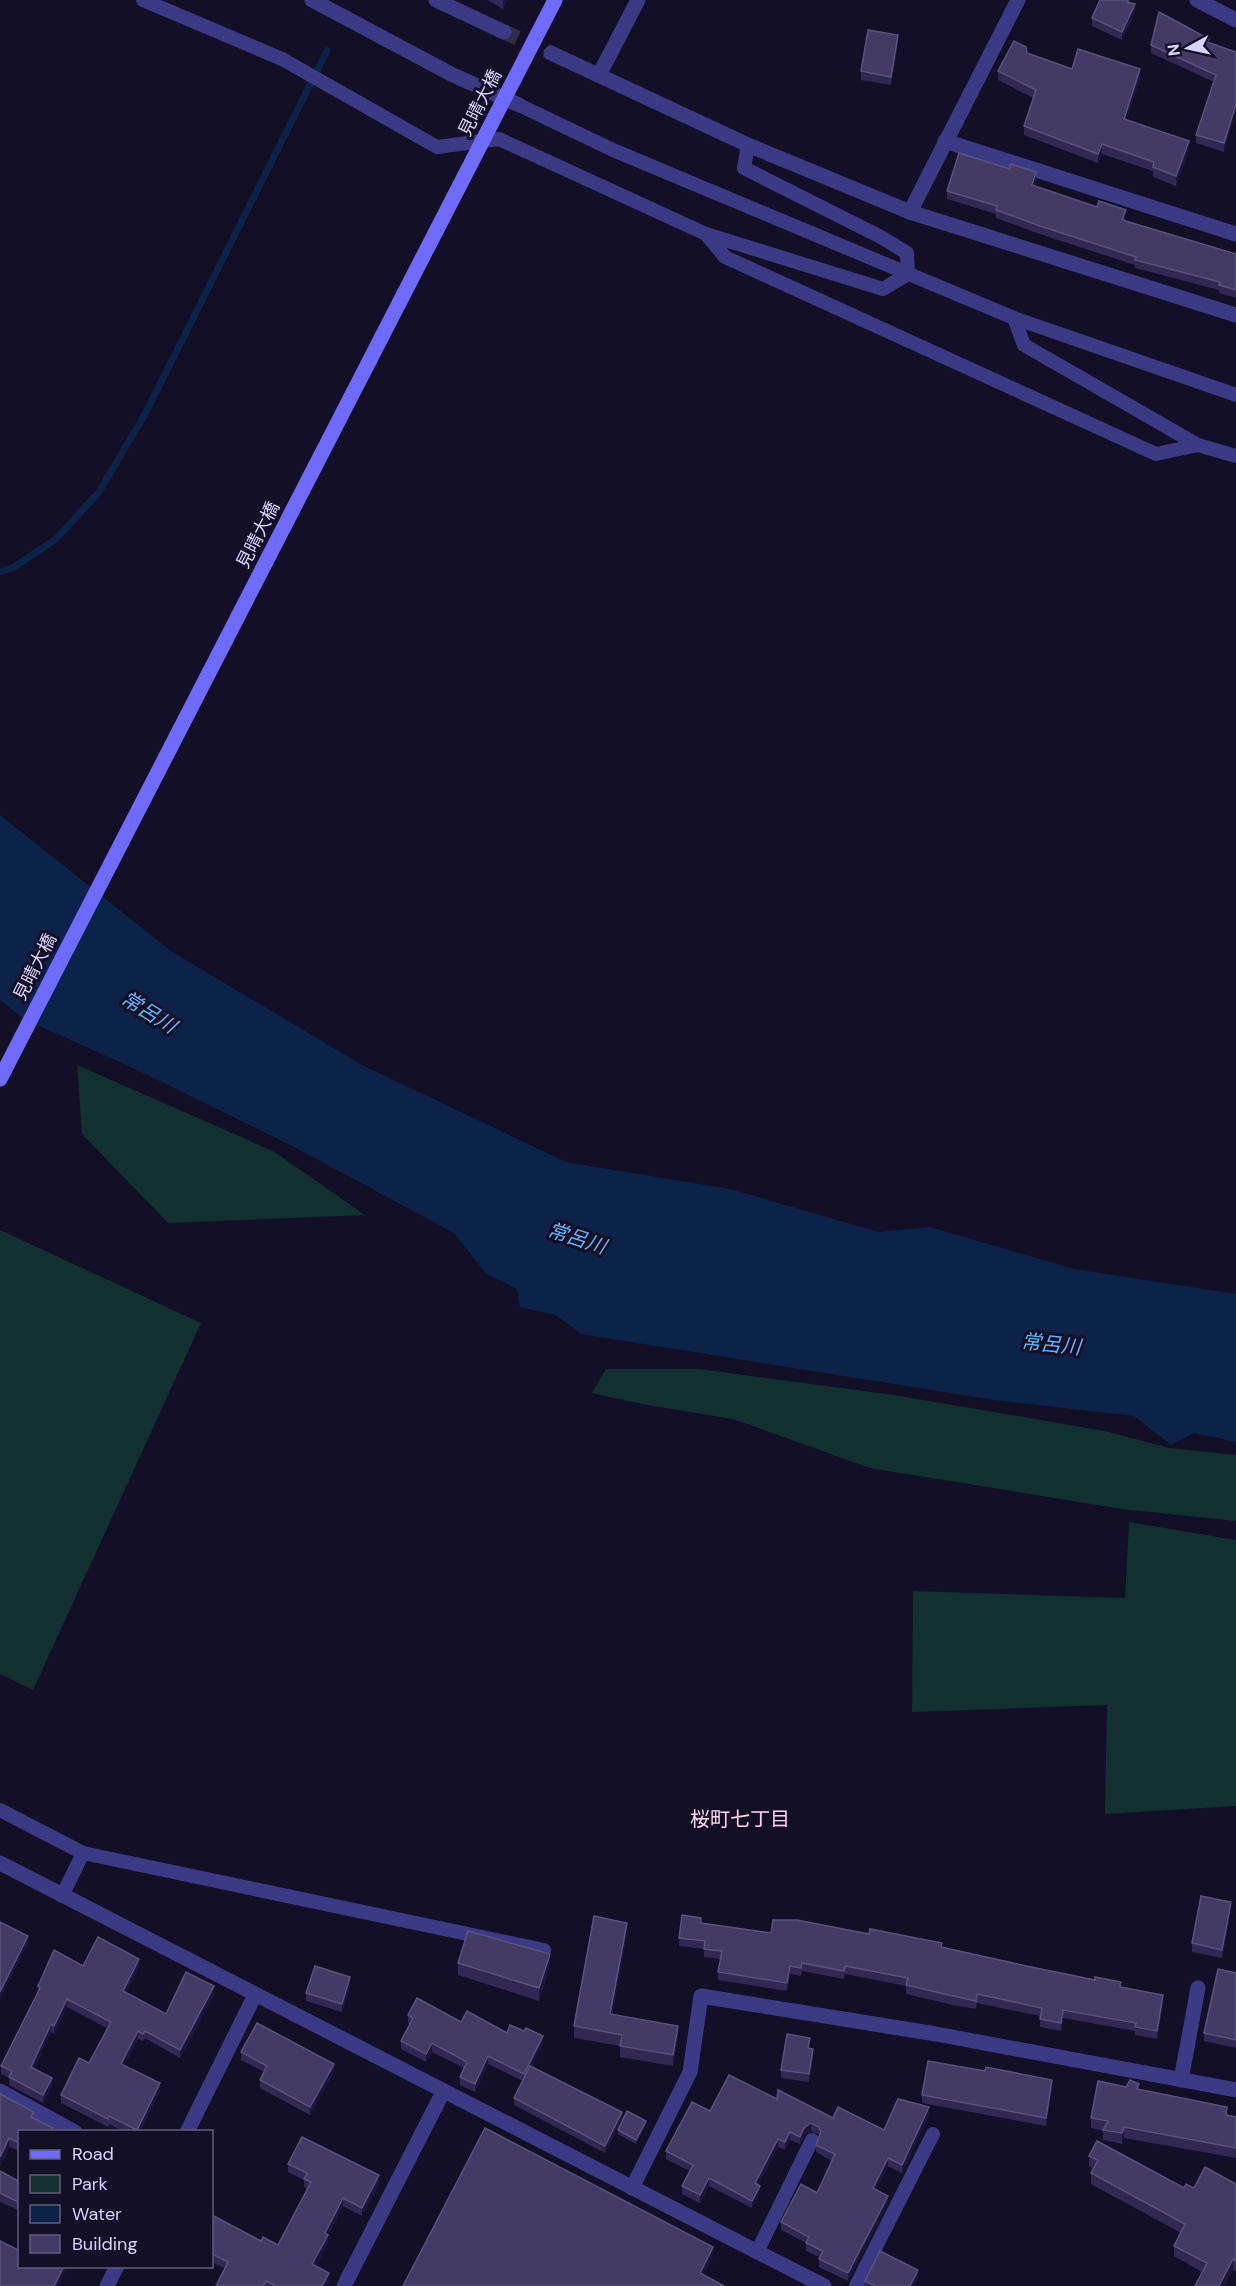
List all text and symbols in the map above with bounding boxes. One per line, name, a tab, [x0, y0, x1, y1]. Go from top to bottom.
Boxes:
north arrow	[1158, 18, 1218, 78]
text: N	[1162, 43, 1185, 57]
street label: 見晴大橋	[453, 65, 507, 141]
street label: 見晴大橋	[231, 497, 285, 573]
street label: 見晴大橋	[8, 929, 62, 1005]
water label: 常呂川	[117, 985, 183, 1040]
water label: 常呂川	[544, 1216, 611, 1260]
water label: 常呂川	[1020, 1328, 1084, 1360]
district label: 桜町七丁目	[690, 1806, 790, 1832]
legend	[18, 2130, 213, 2268]
text: Road	[72, 2142, 114, 2166]
text: Park	[72, 2172, 108, 2196]
text: Water	[72, 2202, 122, 2226]
text: Building	[72, 2232, 137, 2256]

